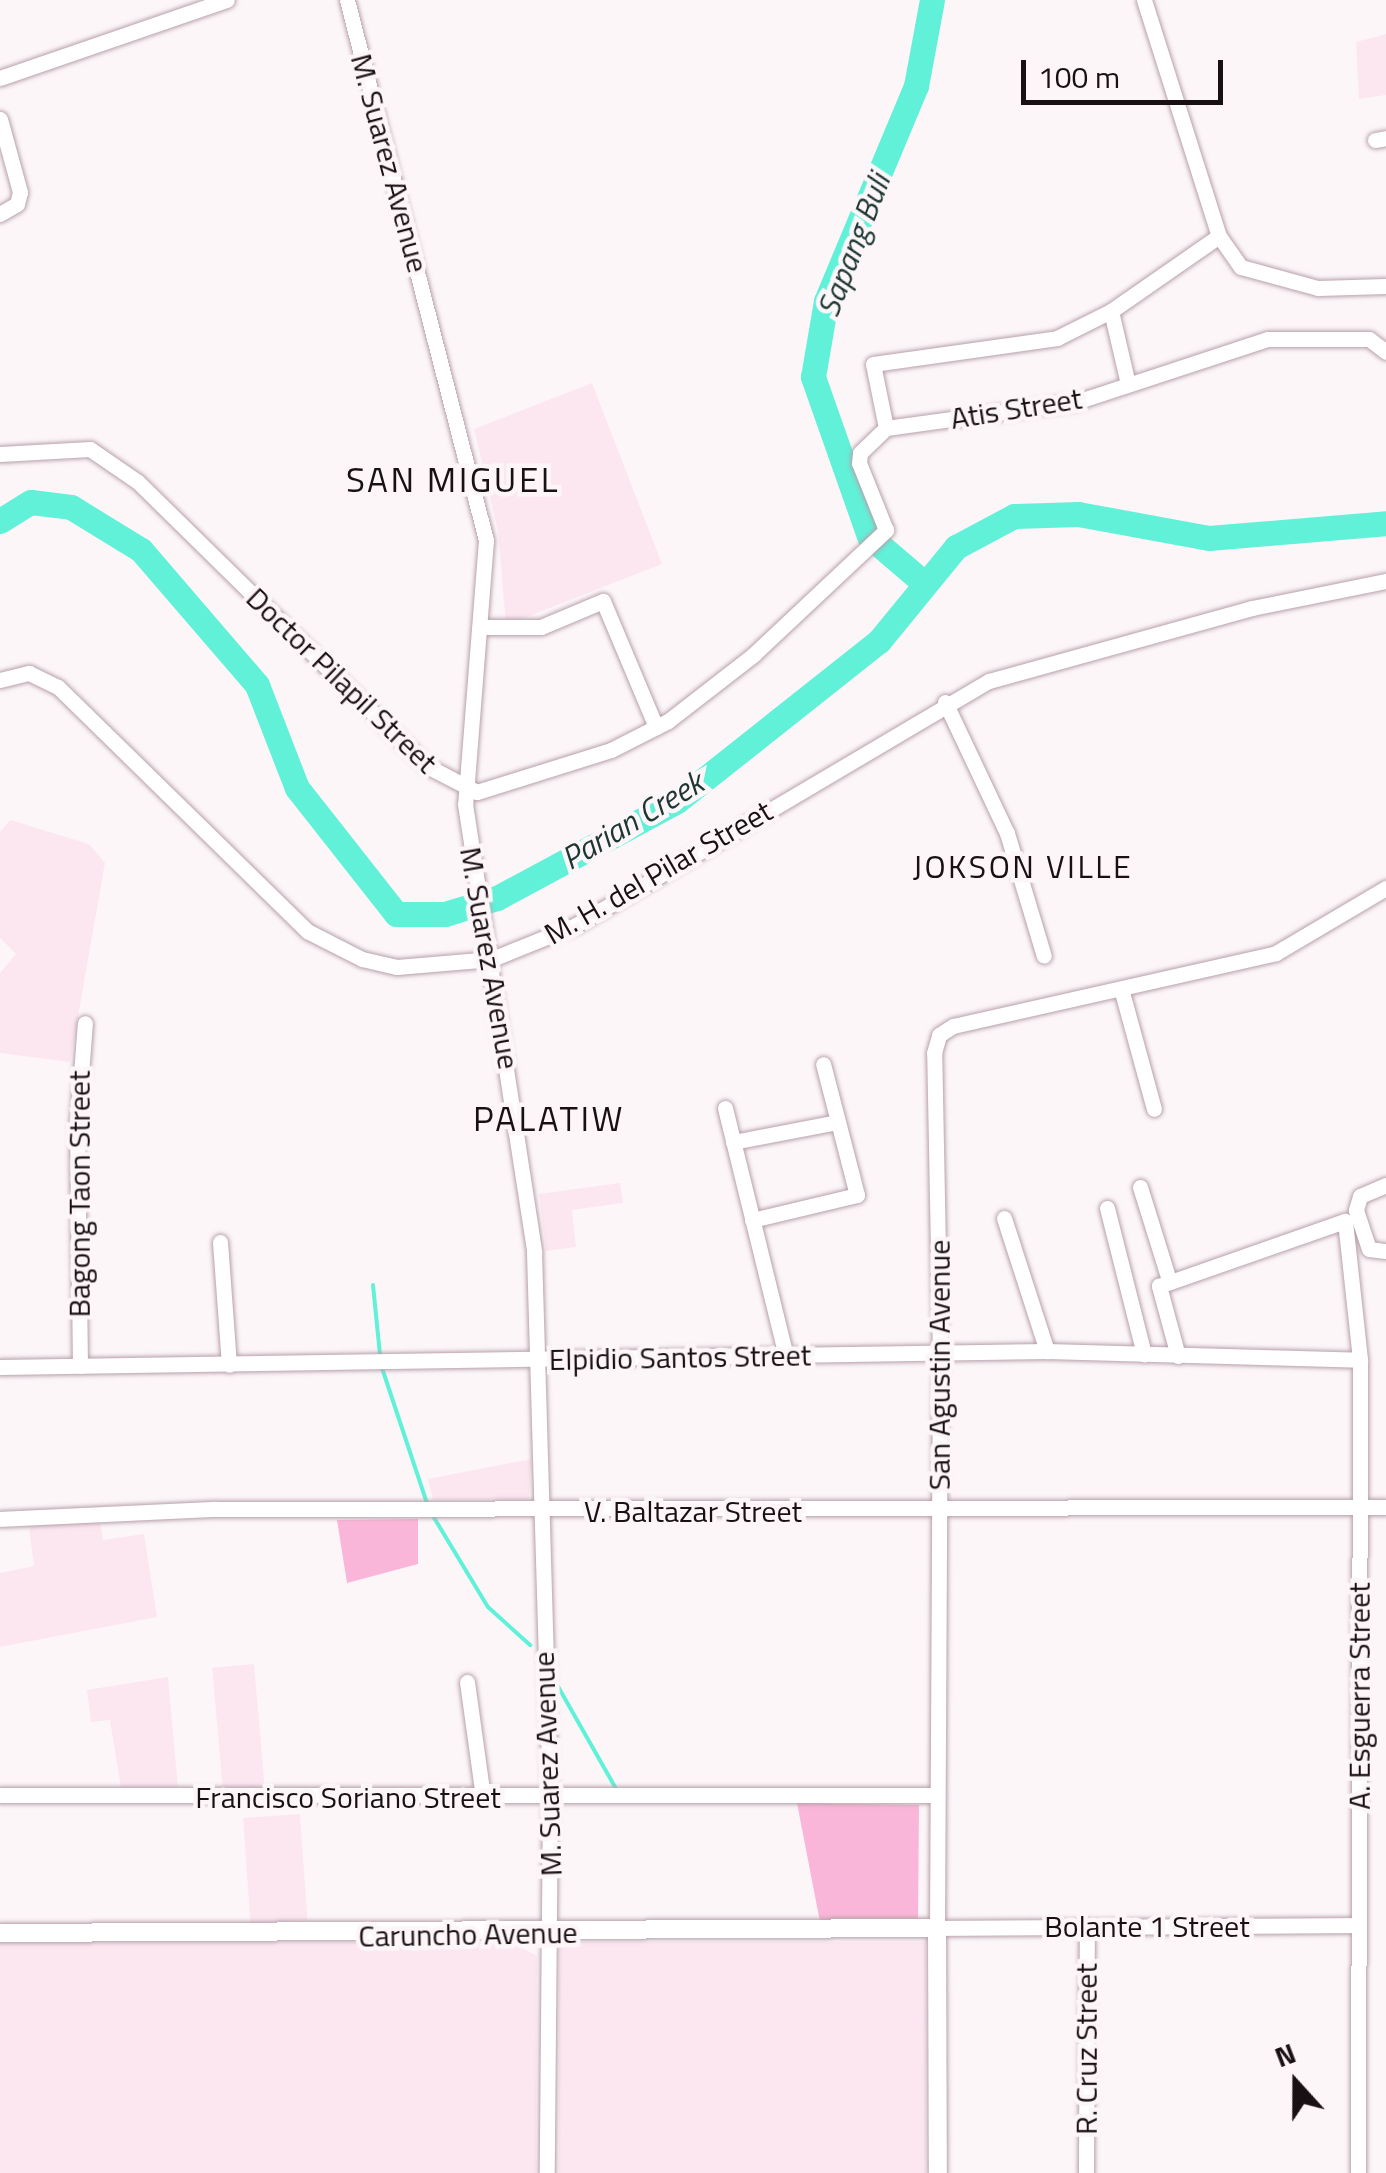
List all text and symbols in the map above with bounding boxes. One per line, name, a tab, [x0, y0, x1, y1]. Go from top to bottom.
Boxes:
scale bar	[1026, 40, 1228, 102]
street label: M. Suarez Avenue	[344, 50, 436, 276]
text: 100 m	[1038, 54, 1120, 100]
water label: Sapang Buli	[808, 168, 898, 322]
street label: Atis Street	[948, 380, 1084, 436]
district label: SAN MIGUEL	[346, 458, 560, 500]
street label: Doctor Pilapil Street	[239, 580, 445, 780]
water label: Parian Creek	[554, 763, 710, 877]
street label: M. H. del Pilar Street	[538, 792, 778, 952]
street label: M. Suarez Avenue	[453, 844, 527, 1072]
district label: JOKSON VILLE	[913, 847, 1133, 885]
street label: Bagong Taon Street	[61, 1071, 97, 1317]
district label: PALATIW	[473, 1097, 625, 1139]
street label: San Agustin Avenue	[921, 1240, 957, 1490]
street label: Elpidio Santos Street	[549, 1337, 811, 1377]
street label: V. Baltazar Street	[584, 1493, 802, 1529]
street label: A. Esguerra Street	[1341, 1582, 1377, 1810]
street label: M. Suarez Avenue	[525, 1651, 569, 1877]
street label: Francisco Soriano Street	[195, 1779, 501, 1815]
street label: Bolante 1 Street	[1044, 1908, 1250, 1944]
street label: Caruncho Avenue	[358, 1914, 578, 1954]
street label: R. Cruz Street	[1068, 1963, 1104, 2135]
text: N	[1268, 2031, 1302, 2078]
north arrow	[1246, 2033, 1346, 2133]

